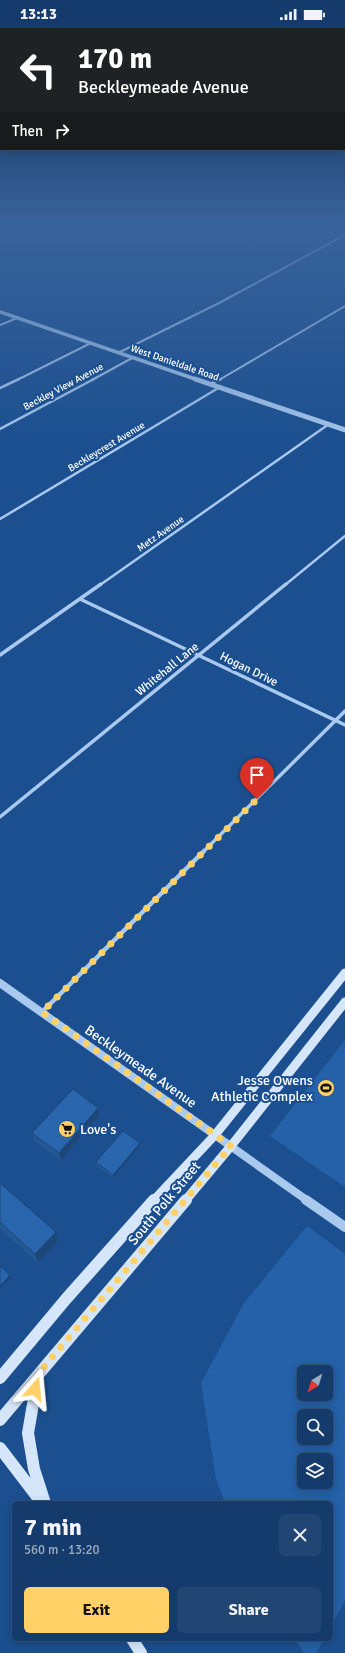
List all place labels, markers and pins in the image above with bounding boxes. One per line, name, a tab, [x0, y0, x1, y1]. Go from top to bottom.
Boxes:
pin	[240, 758, 274, 799]
place label: Jesse Owens Athletic Complex	[211, 1072, 314, 1105]
sports icon: Jesse Owens Athletic Complex	[316, 1078, 336, 1098]
supermarket icon: Love's	[57, 1119, 77, 1139]
place label: Love's	[80, 1121, 116, 1138]

